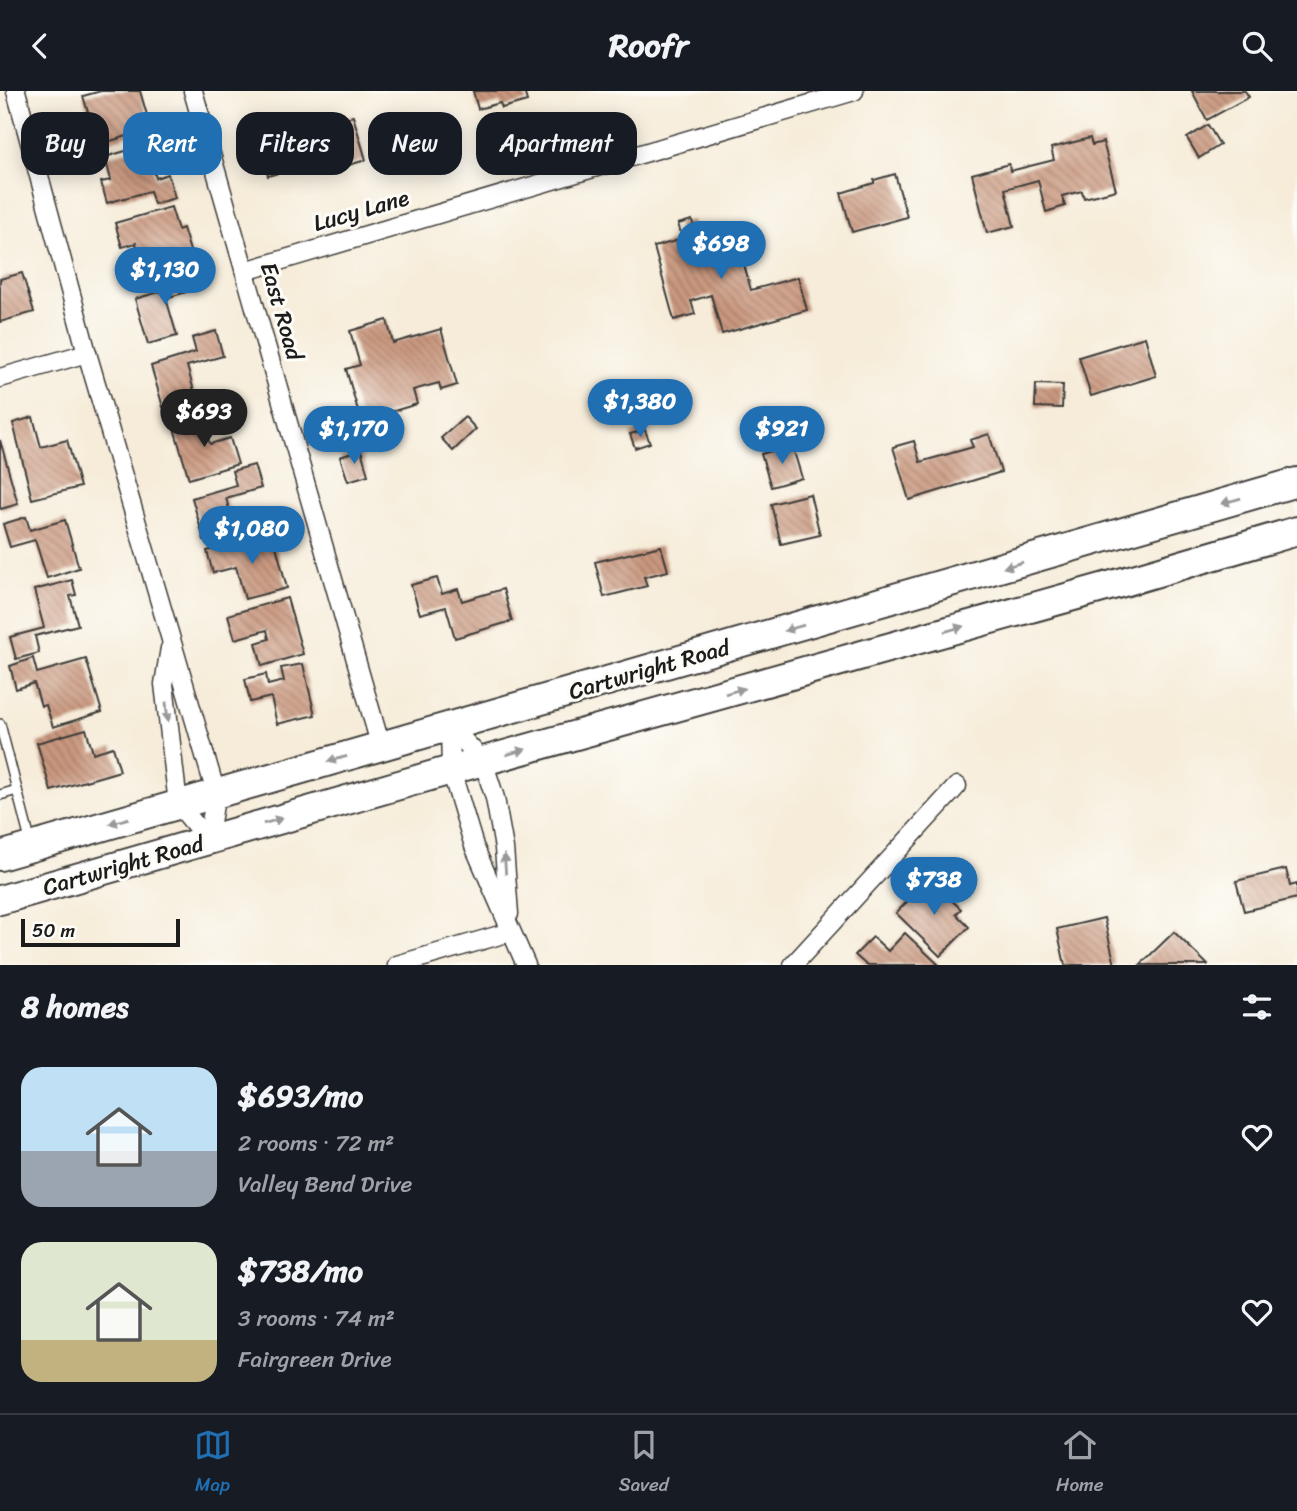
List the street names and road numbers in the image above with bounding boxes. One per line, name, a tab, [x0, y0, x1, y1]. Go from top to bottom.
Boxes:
street label: Lucy Lane	[308, 177, 414, 244]
street label: East Road	[248, 257, 316, 367]
street label: Cartwright Road	[564, 626, 736, 712]
street label: Cartwright Road	[38, 822, 210, 908]

